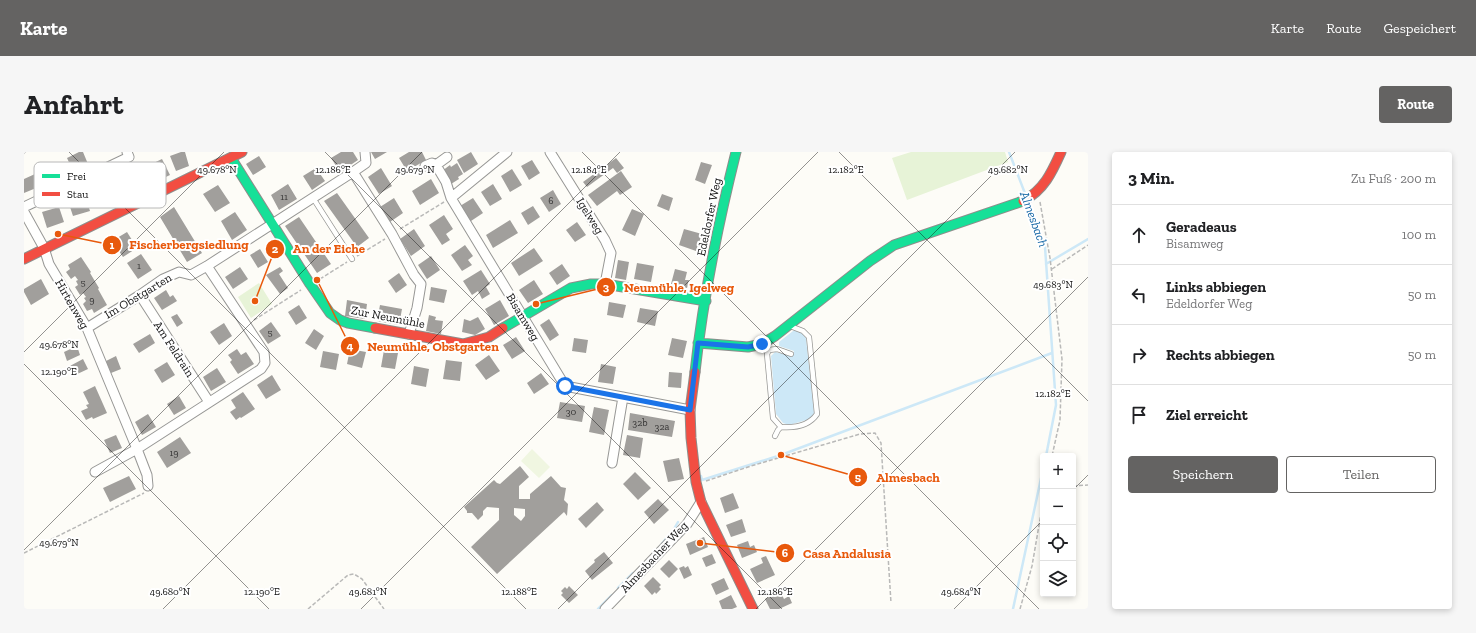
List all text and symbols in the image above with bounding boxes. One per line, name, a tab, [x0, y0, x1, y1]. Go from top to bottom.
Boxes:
text: Karte	[20, 17, 68, 40]
text: Karte	[1271, 20, 1304, 37]
text: Route	[1326, 20, 1361, 37]
text: Gespeichert	[1383, 20, 1456, 37]
button: Route	[1379, 86, 1452, 123]
text: Anfahrt	[24, 88, 123, 121]
legend	[34, 162, 166, 208]
text: 49.678°N	[197, 164, 237, 176]
text: 12.186°E	[315, 164, 351, 176]
text: 49.679°N	[395, 164, 435, 176]
text: 12.184°E	[571, 164, 607, 176]
text: 12.182°E	[828, 164, 864, 176]
text: 49.682°N	[988, 164, 1029, 176]
text: 3 Min.	[1128, 168, 1174, 188]
text: Frei	[67, 170, 86, 183]
text: Zu Fuß · 200 m	[1351, 171, 1436, 186]
street label: Edeldorfer Weg	[694, 176, 724, 257]
text: Stau	[67, 188, 88, 201]
water label: Almesbach	[1017, 188, 1051, 249]
house number: 11	[280, 191, 288, 203]
house number: 6	[548, 195, 554, 207]
street label: Igelweg	[573, 195, 607, 237]
text: Geradeaus	[1166, 218, 1237, 236]
icon: ahead	[1128, 224, 1150, 246]
text: 100 m	[1402, 227, 1436, 242]
callout: Fischerbergsiedlung	[102, 232, 257, 257]
callout: An der Eiche	[265, 236, 373, 261]
text: Bisamweg	[1166, 236, 1224, 251]
text: Fischerbergsiedlung	[129, 237, 249, 252]
text: 1	[110, 238, 115, 252]
text: An der Eiche	[293, 241, 366, 256]
text: 2	[272, 242, 279, 256]
house number: 1	[137, 260, 141, 272]
street label: Im Obstgarten	[102, 270, 174, 322]
callout: Neumühle, Igelweg	[596, 274, 742, 299]
street label: Hirtenweg	[52, 276, 92, 332]
house number: 5	[80, 277, 86, 289]
text: Links abbiegen	[1166, 278, 1266, 296]
text: 49.683°N	[1033, 279, 1073, 291]
text: 3	[603, 280, 610, 294]
text: Neumühle, Igelweg	[624, 280, 735, 295]
icon: left	[1128, 284, 1150, 306]
text: 50 m	[1408, 287, 1436, 302]
street label: Bisamweg	[503, 291, 543, 344]
house number: 9	[89, 294, 95, 306]
text: Edeldorfer Weg	[1166, 296, 1252, 311]
street label: Zur Neumühle	[350, 303, 426, 331]
street label: Am Feldrain	[151, 318, 197, 380]
house number: 5	[267, 327, 273, 339]
callout: Neumühle, Obstgarten	[340, 334, 507, 359]
route end	[753, 335, 771, 353]
text: 49.678°N	[39, 339, 79, 351]
text: 4	[347, 339, 354, 353]
text: Neumühle, Obstgarten	[367, 339, 499, 354]
icon: right	[1128, 344, 1150, 366]
text: Rechts abbiegen	[1166, 346, 1275, 364]
text: 50 m	[1408, 347, 1436, 362]
text: 12.190°E	[41, 366, 77, 378]
route start	[556, 377, 574, 395]
text: 12.182°E	[1035, 388, 1071, 400]
icon: arrive	[1128, 404, 1150, 426]
house number: 30	[566, 406, 577, 418]
text: Ziel erreicht	[1166, 406, 1248, 424]
house number: 32b	[632, 417, 648, 429]
house number: 32a	[655, 421, 670, 433]
house number: 19	[169, 447, 179, 459]
map controls	[1040, 453, 1076, 597]
button: +	[1040, 453, 1076, 489]
button: Speichern	[1128, 456, 1278, 493]
button: Teilen	[1286, 456, 1436, 493]
callout: Almesbach	[848, 465, 947, 490]
text: 5	[855, 470, 861, 484]
text: Almesbach	[876, 470, 940, 485]
button: −	[1040, 489, 1076, 525]
street label: Almesbacher Weg	[617, 518, 691, 596]
button: locate	[1040, 525, 1076, 561]
text: 49.679°N	[39, 537, 79, 549]
callout: Casa Andalusia	[775, 541, 899, 566]
text: 6	[782, 546, 789, 560]
text: Casa Andalusia	[803, 546, 891, 561]
button: layers	[1040, 561, 1076, 597]
text: 49.680°N	[150, 586, 191, 598]
text: 12.190°E	[244, 586, 280, 598]
text: 49.681°N	[349, 586, 388, 598]
text: 12.188°E	[501, 586, 537, 598]
text: 12.186°E	[757, 586, 793, 598]
text: 49.684°N	[941, 586, 982, 598]

